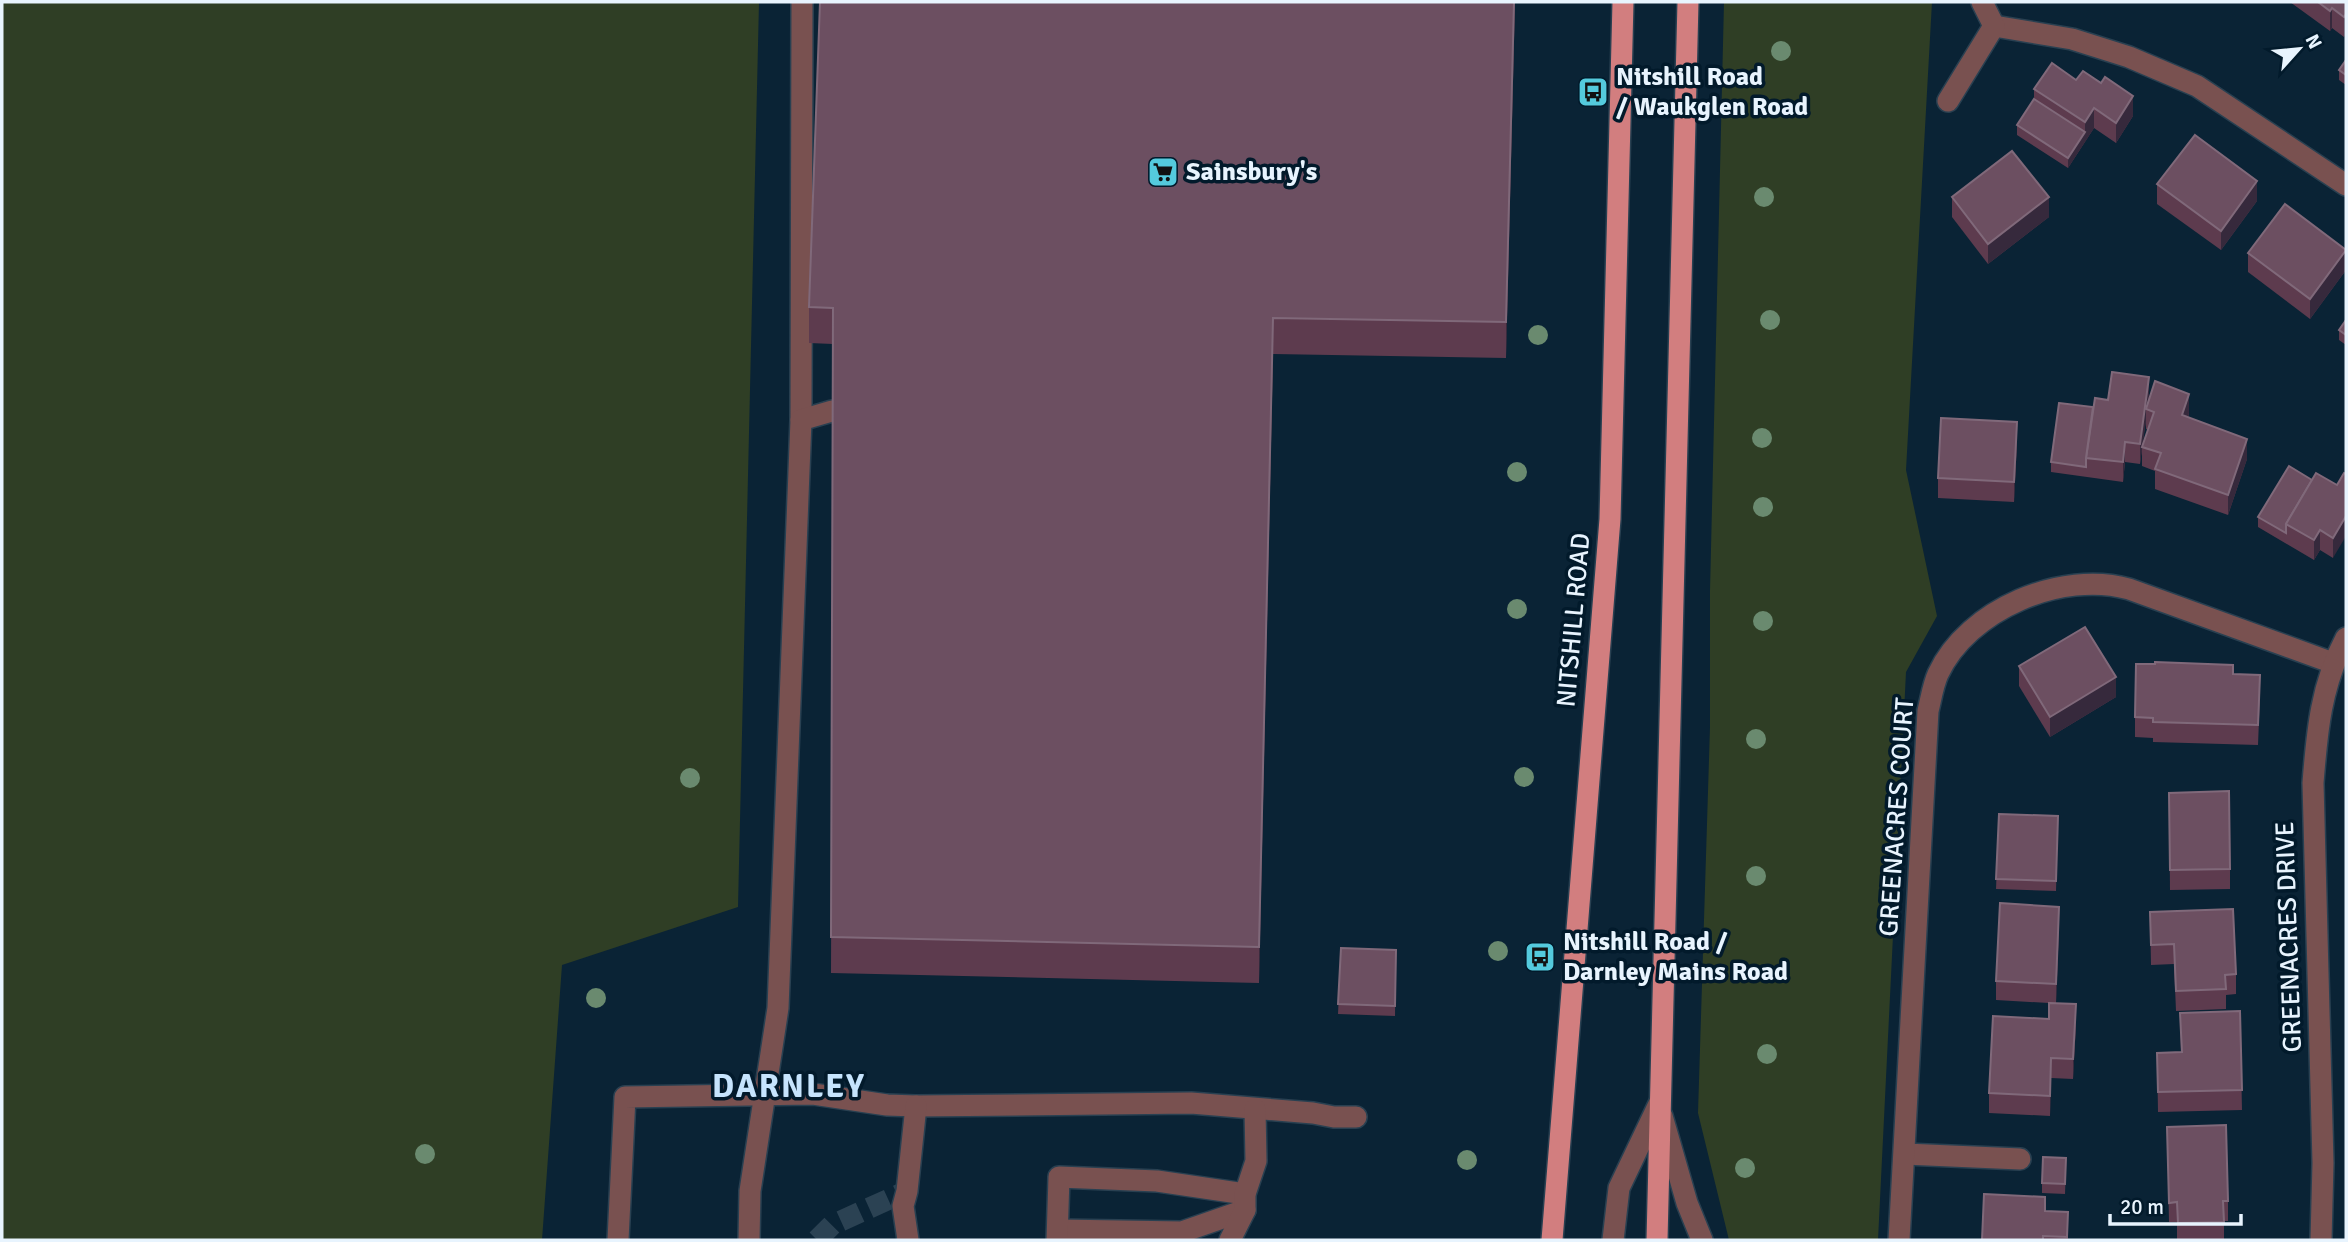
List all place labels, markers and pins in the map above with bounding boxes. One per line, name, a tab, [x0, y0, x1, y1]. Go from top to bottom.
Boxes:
place label: Nitshill Road / Waukglen Road	[1616, 61, 1808, 123]
bus stop icon: Nitshill Road / Waukglen Road	[1576, 75, 1610, 109]
supermarket icon: Sainsbury's	[1146, 155, 1180, 189]
place label: Sainsbury's	[1186, 156, 1317, 188]
place label: Nitshill Road / Darnley Mains Road	[1563, 926, 1788, 988]
bus stop icon: Nitshill Road / Darnley Mains Road	[1523, 940, 1557, 974]

